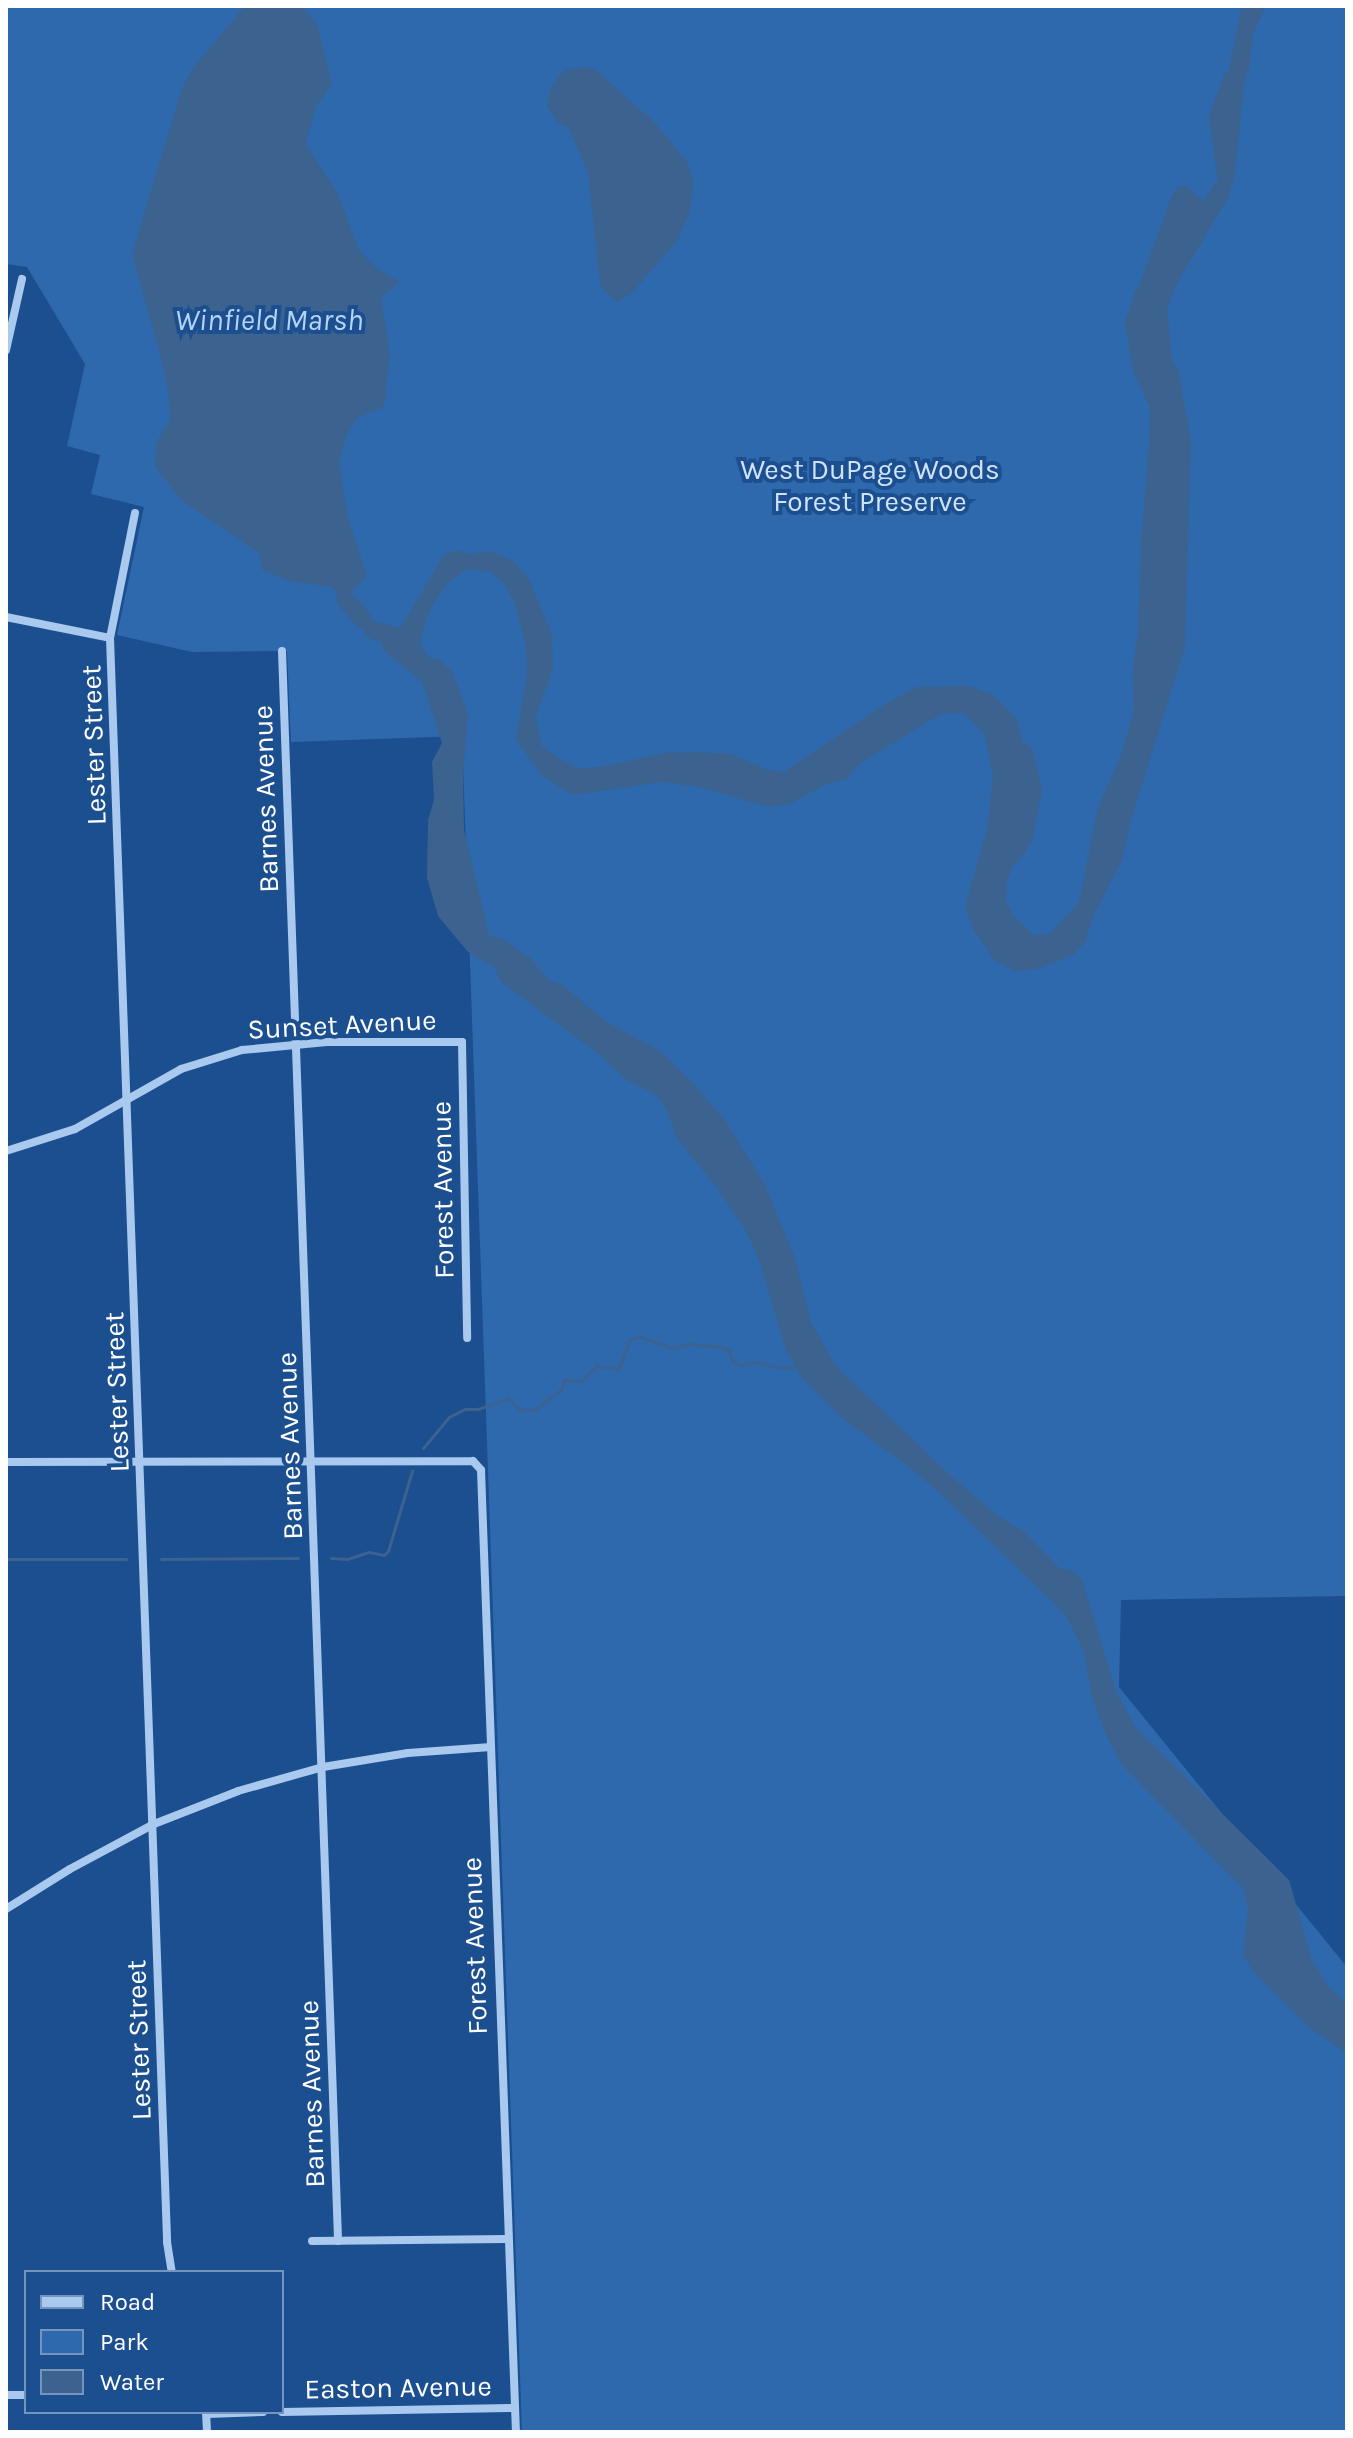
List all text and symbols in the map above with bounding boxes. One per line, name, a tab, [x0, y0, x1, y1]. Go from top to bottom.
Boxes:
water label: Winfield Marsh	[175, 302, 363, 338]
park label: West DuPage Woods Forest Preserve	[740, 453, 1000, 519]
street label: Lester Street	[74, 664, 114, 826]
street label: Barnes Avenue	[246, 705, 286, 893]
street label: Sunset Avenue	[247, 1003, 437, 1047]
street label: Forest Avenue	[425, 1101, 461, 1279]
street label: Lester Street	[97, 1311, 137, 1473]
street label: Barnes Avenue	[270, 1352, 310, 1540]
street label: Forest Avenue	[455, 1857, 495, 2035]
street label: Lester Street	[119, 1959, 159, 2121]
street label: Barnes Avenue	[292, 2000, 332, 2188]
legend	[24, 2270, 284, 2414]
text: Road	[100, 2288, 155, 2316]
text: Park	[100, 2328, 149, 2356]
text: Water	[100, 2368, 164, 2396]
street label: Easton Avenue	[304, 2370, 492, 2406]

